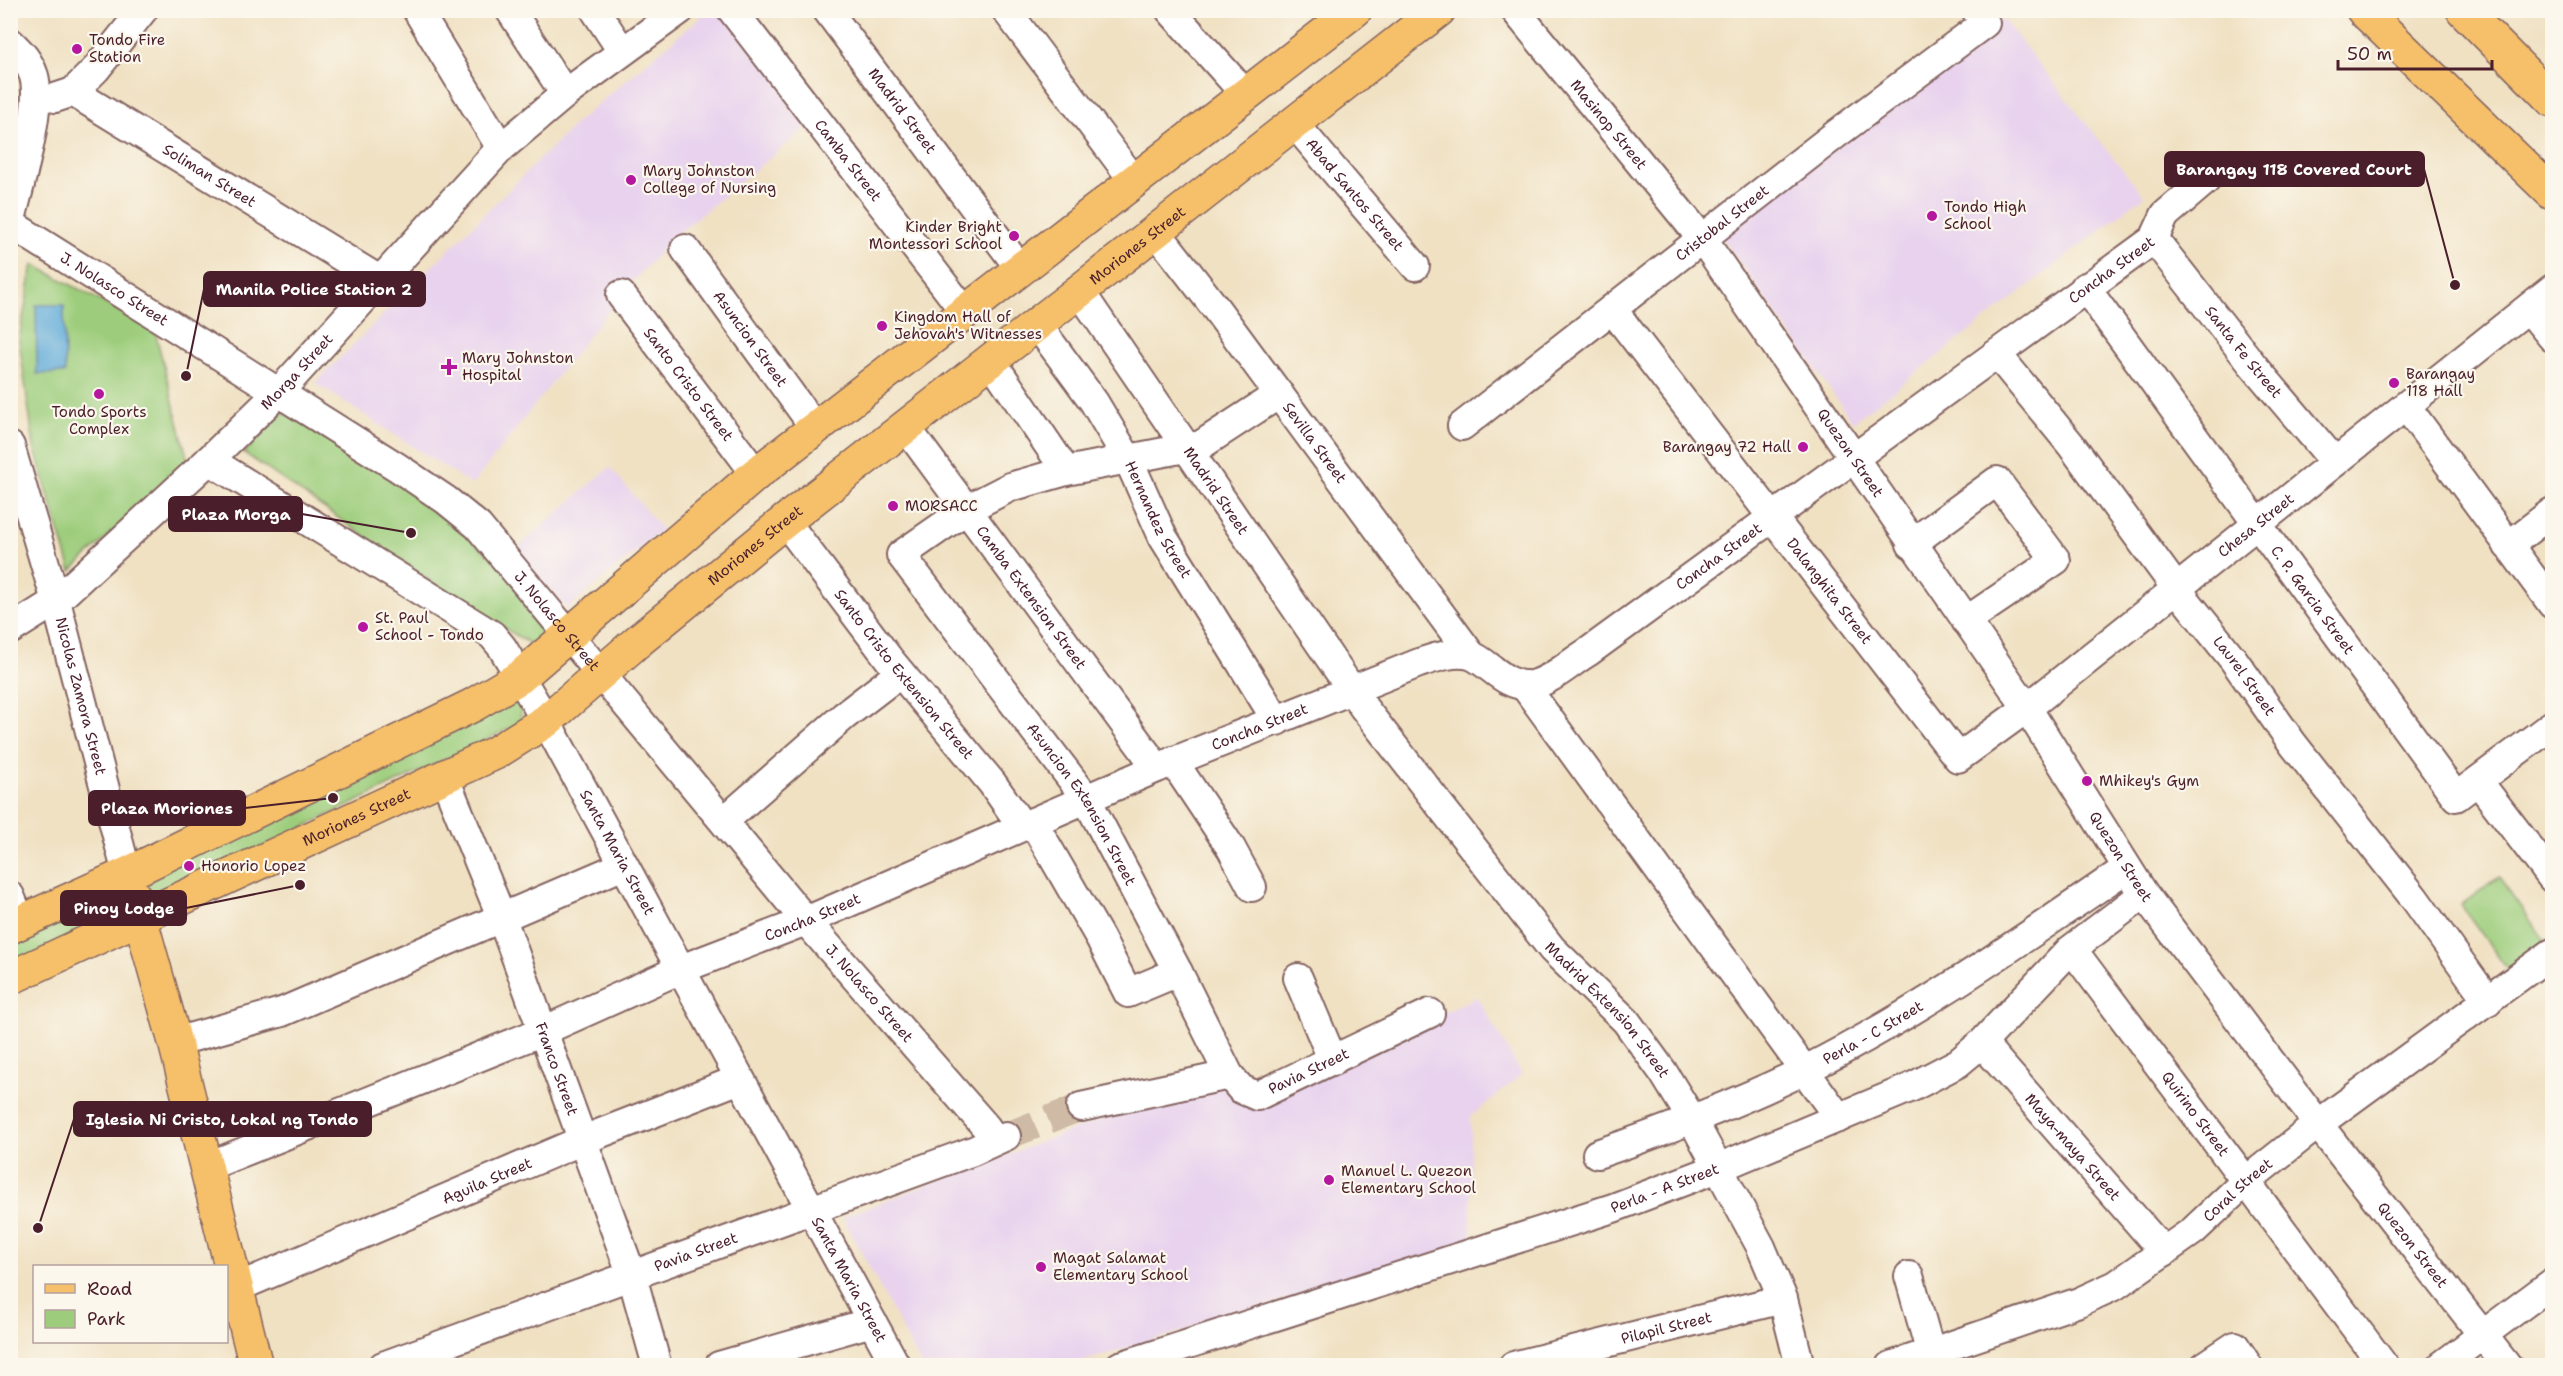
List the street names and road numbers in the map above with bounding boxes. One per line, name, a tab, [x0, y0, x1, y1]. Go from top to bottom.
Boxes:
street label: Madrid Street	[864, 64, 941, 158]
street label: Masinop Street	[1566, 75, 1651, 174]
street label: Camba Street	[810, 115, 886, 206]
street label: Abad Santos Street	[1301, 134, 1408, 255]
street label: Soliman Street	[159, 139, 260, 212]
street label: Cristobal Street	[1671, 180, 1773, 266]
street label: Moriones Street	[1085, 202, 1190, 289]
street label: Concha Street	[2064, 232, 2159, 308]
street label: J. Nolasco Street	[56, 247, 172, 331]
street label: Asuncion Street	[709, 287, 792, 391]
street label: Santa Fe Street	[2200, 302, 2286, 402]
street label: Santo Cristo Street	[639, 323, 738, 445]
street label: Morga Street	[256, 329, 337, 414]
street label: Sevilla Street	[1278, 398, 1351, 487]
street label: Quezon Street	[1813, 405, 1888, 501]
street label: Madrid Street	[1179, 443, 1253, 539]
street label: Hernandez Street	[1120, 458, 1196, 582]
street label: Chesa Street	[2214, 489, 2298, 562]
street label: Moriones Street	[703, 501, 807, 590]
street label: Concha Street	[1672, 518, 1766, 595]
street label: Camba Extension Street	[972, 522, 1091, 673]
street label: Dalanghita Street	[1782, 534, 1877, 648]
street label: C. P. Garcia Street	[2266, 541, 2359, 658]
street label: J. Nolasco Street	[510, 567, 604, 675]
street label: Santo Cristo Extension Street	[830, 585, 978, 764]
street label: Nicolas Zamora Street	[51, 615, 111, 777]
street label: Laurel Street	[2208, 632, 2280, 720]
street label: Concha Street	[1208, 699, 1311, 755]
street label: Asuncion Extension Street	[1022, 719, 1141, 889]
street label: Moriones Street	[299, 784, 414, 851]
street label: Santa Maria Street	[575, 786, 659, 919]
street label: Quezon Street	[2084, 808, 2157, 906]
street label: Concha Street	[762, 888, 864, 946]
street label: Madrid Extension Street	[1540, 937, 1674, 1081]
street label: J. Nolasco Street	[821, 940, 918, 1047]
street label: Perla - C Street	[1819, 996, 1927, 1069]
street label: Franco Street	[531, 1020, 583, 1118]
street label: Pavia Street	[1265, 1043, 1352, 1099]
street label: Quirino Street	[2157, 1067, 2234, 1161]
street label: Maya-maya Street	[2020, 1089, 2125, 1205]
street label: Aguila Street	[439, 1153, 535, 1209]
street label: Coral Street	[2199, 1154, 2277, 1227]
street label: Perla - A Street	[1608, 1159, 1722, 1218]
street label: Quezon Street	[2373, 1198, 2452, 1292]
street label: Santa Maria Street	[807, 1213, 891, 1346]
street label: Pavia Street	[651, 1228, 740, 1276]
street label: Pilapil Street	[1619, 1307, 1714, 1349]

